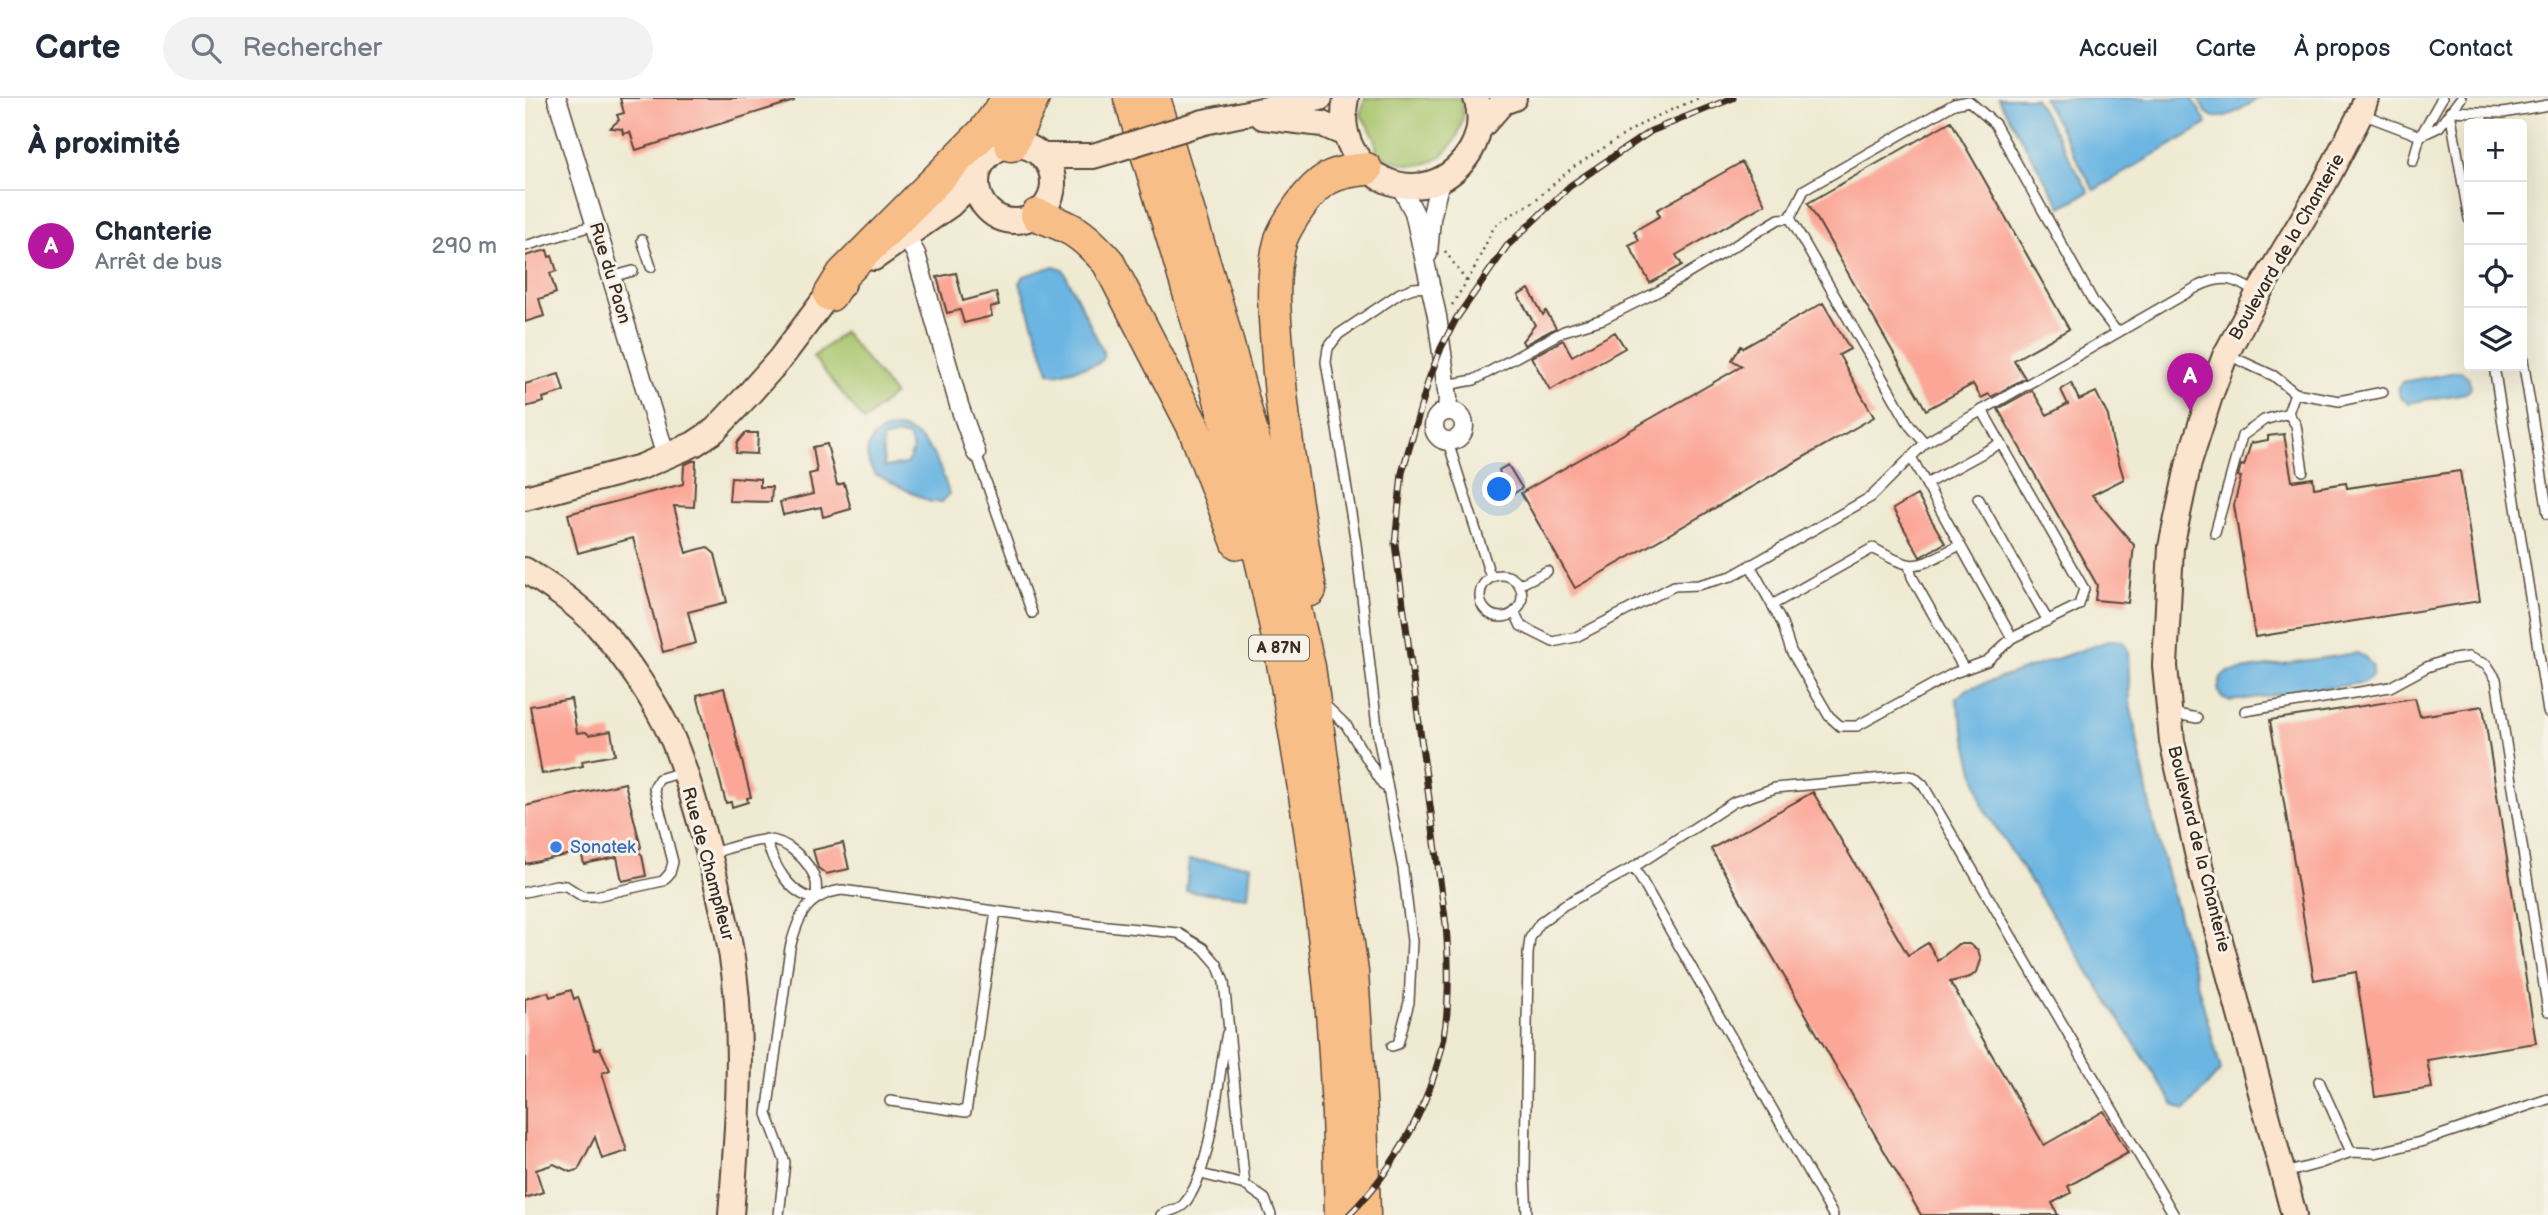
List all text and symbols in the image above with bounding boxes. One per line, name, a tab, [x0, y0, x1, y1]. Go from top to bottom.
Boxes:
search box	[163, 17, 653, 80]
text: Carte	[35, 28, 121, 68]
icon: search	[187, 29, 225, 67]
text: Rechercher	[243, 33, 382, 64]
text: Accueil	[2079, 34, 2158, 63]
text: Carte	[2196, 34, 2256, 63]
text: À propos	[2294, 34, 2390, 63]
text: Contact	[2428, 34, 2513, 63]
map controls	[2464, 119, 2527, 371]
button: +	[2464, 119, 2527, 182]
text: À proximité	[28, 126, 180, 162]
street label: Boulevard de la Chanterie	[2225, 150, 2349, 344]
button: −	[2464, 182, 2527, 245]
text: Chanterie	[95, 217, 212, 248]
street label: Rue du Paon	[585, 220, 635, 326]
text: A	[44, 232, 58, 260]
text: 290 m	[431, 232, 497, 260]
button: locate	[2464, 245, 2527, 308]
text: Arrêt de bus	[95, 248, 222, 276]
button: layers	[2464, 308, 2527, 371]
pin: A	[2167, 353, 2213, 411]
your location	[1482, 472, 1516, 506]
road number: A 87N	[1249, 636, 1309, 660]
street label: Boulevard de la Chanterie	[2163, 744, 2235, 955]
street label: Rue de Champfleur	[677, 785, 739, 944]
place label: Sonatek	[570, 837, 636, 858]
marker: Sonatek	[548, 839, 564, 855]

